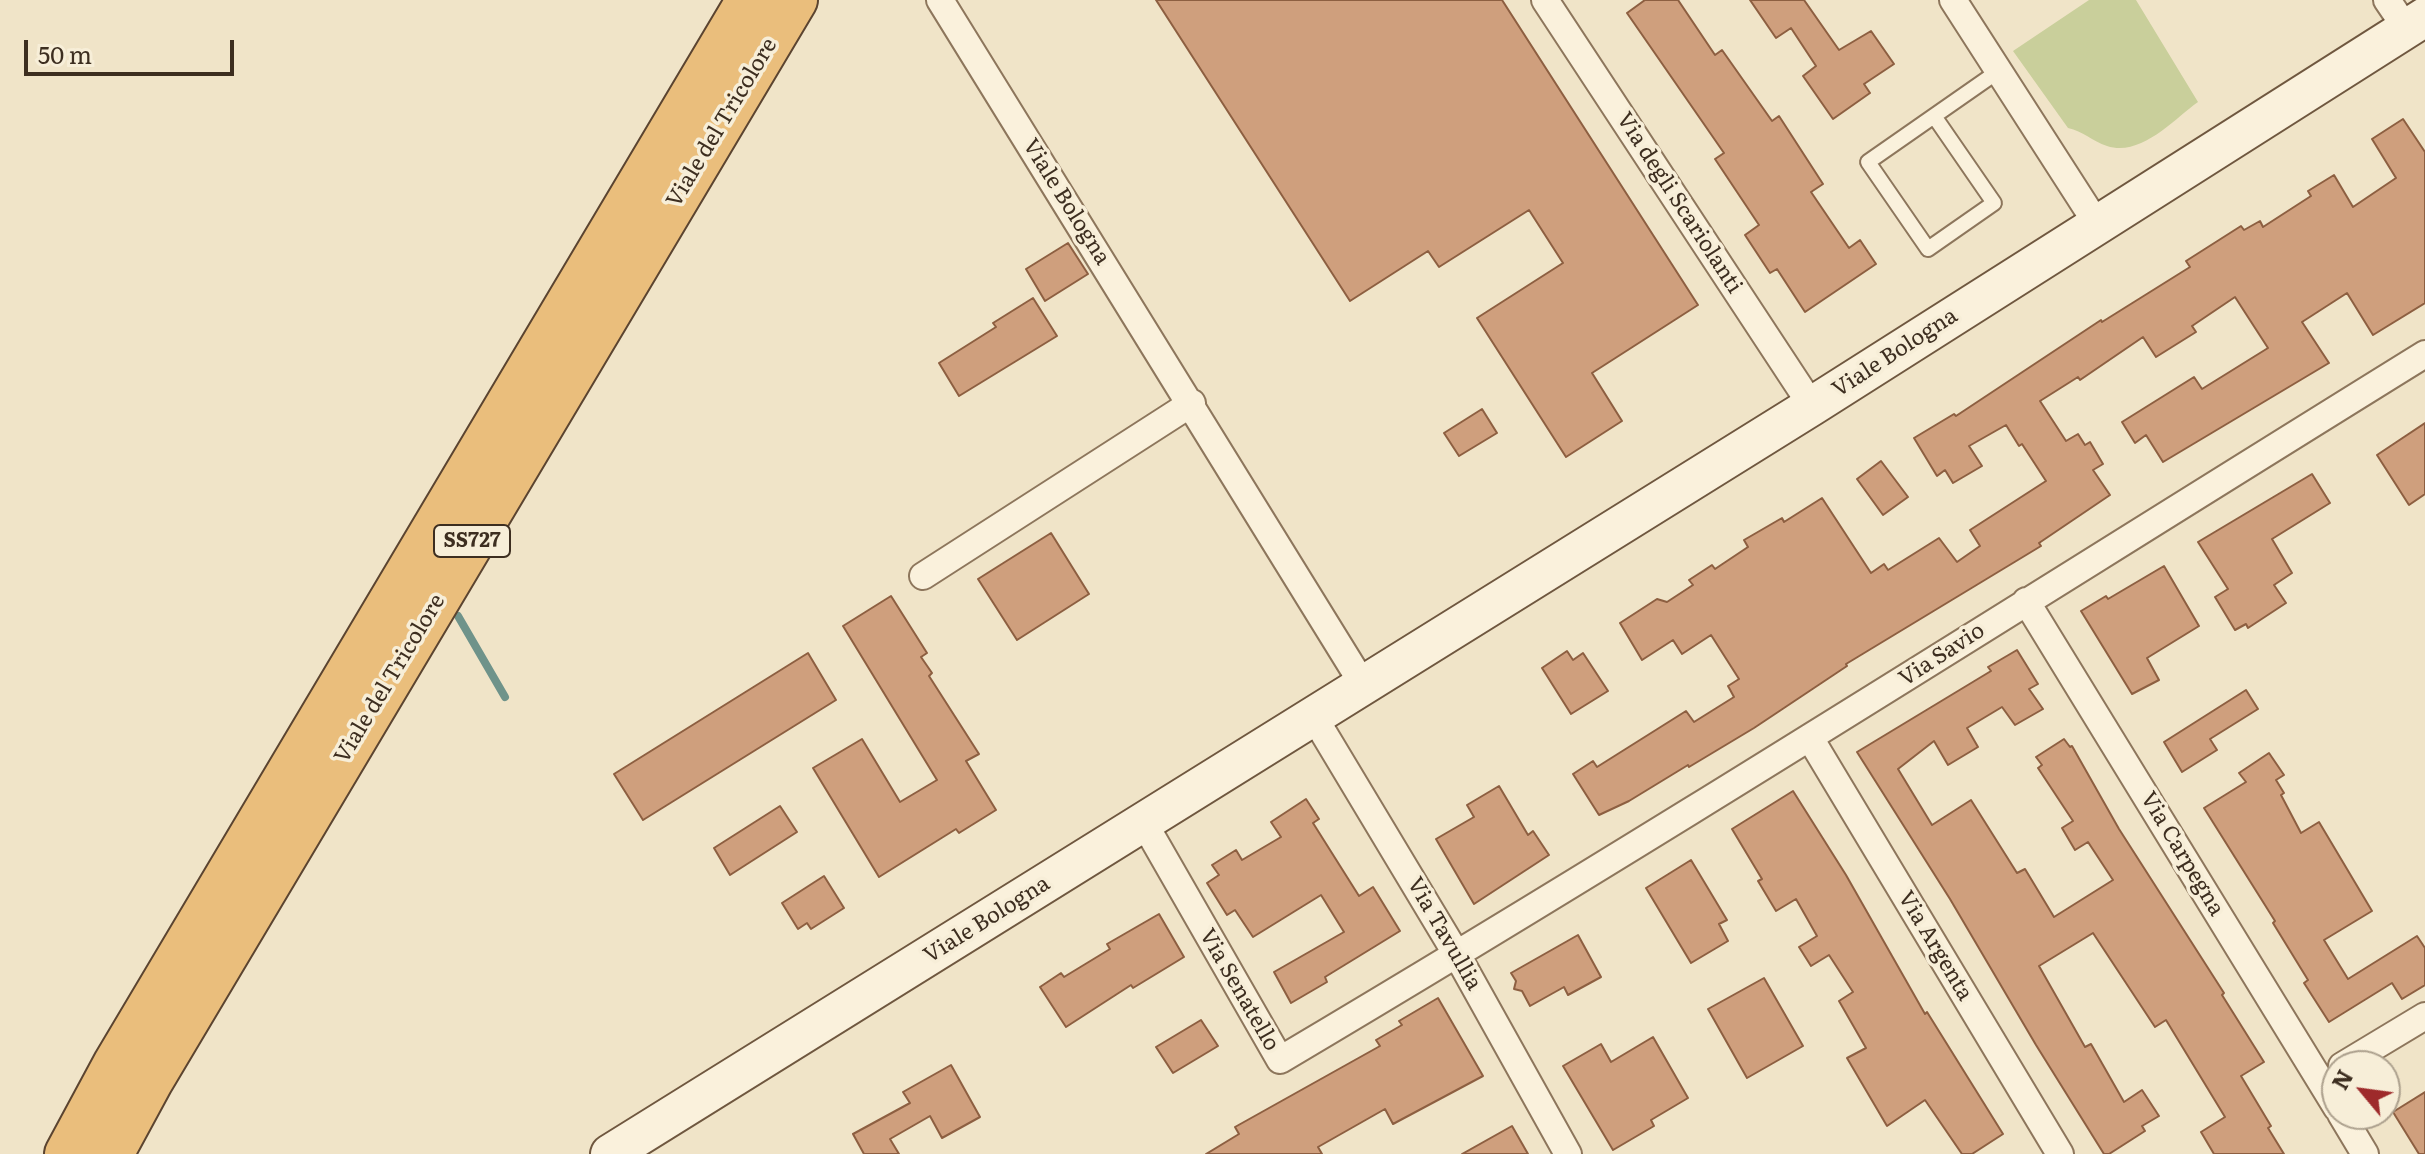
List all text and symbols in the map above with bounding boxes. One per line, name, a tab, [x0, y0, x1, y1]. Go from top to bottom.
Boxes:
scale bar	[28, 24, 238, 74]
street label: Viale del Tricolore	[661, 34, 783, 212]
text: 50 m	[38, 36, 92, 71]
street label: Via degli Scariolanti	[1611, 108, 1747, 298]
street label: Viale Bologna	[1017, 134, 1115, 270]
street label: Viale Bologna	[1827, 303, 1963, 403]
road number: SS727	[434, 525, 510, 557]
street label: Viale del Tricolore	[329, 590, 451, 768]
street label: Via Savio	[1894, 618, 1990, 692]
street label: Via Carpegna	[2135, 787, 2229, 921]
street label: Viale Bologna	[919, 871, 1055, 969]
street label: Via Tavullia	[1401, 873, 1487, 995]
street label: Via Argenta	[1892, 886, 1978, 1006]
street label: Via Senatello	[1193, 924, 1285, 1056]
north arrow	[2321, 1050, 2401, 1130]
text: N	[2322, 1063, 2360, 1095]

